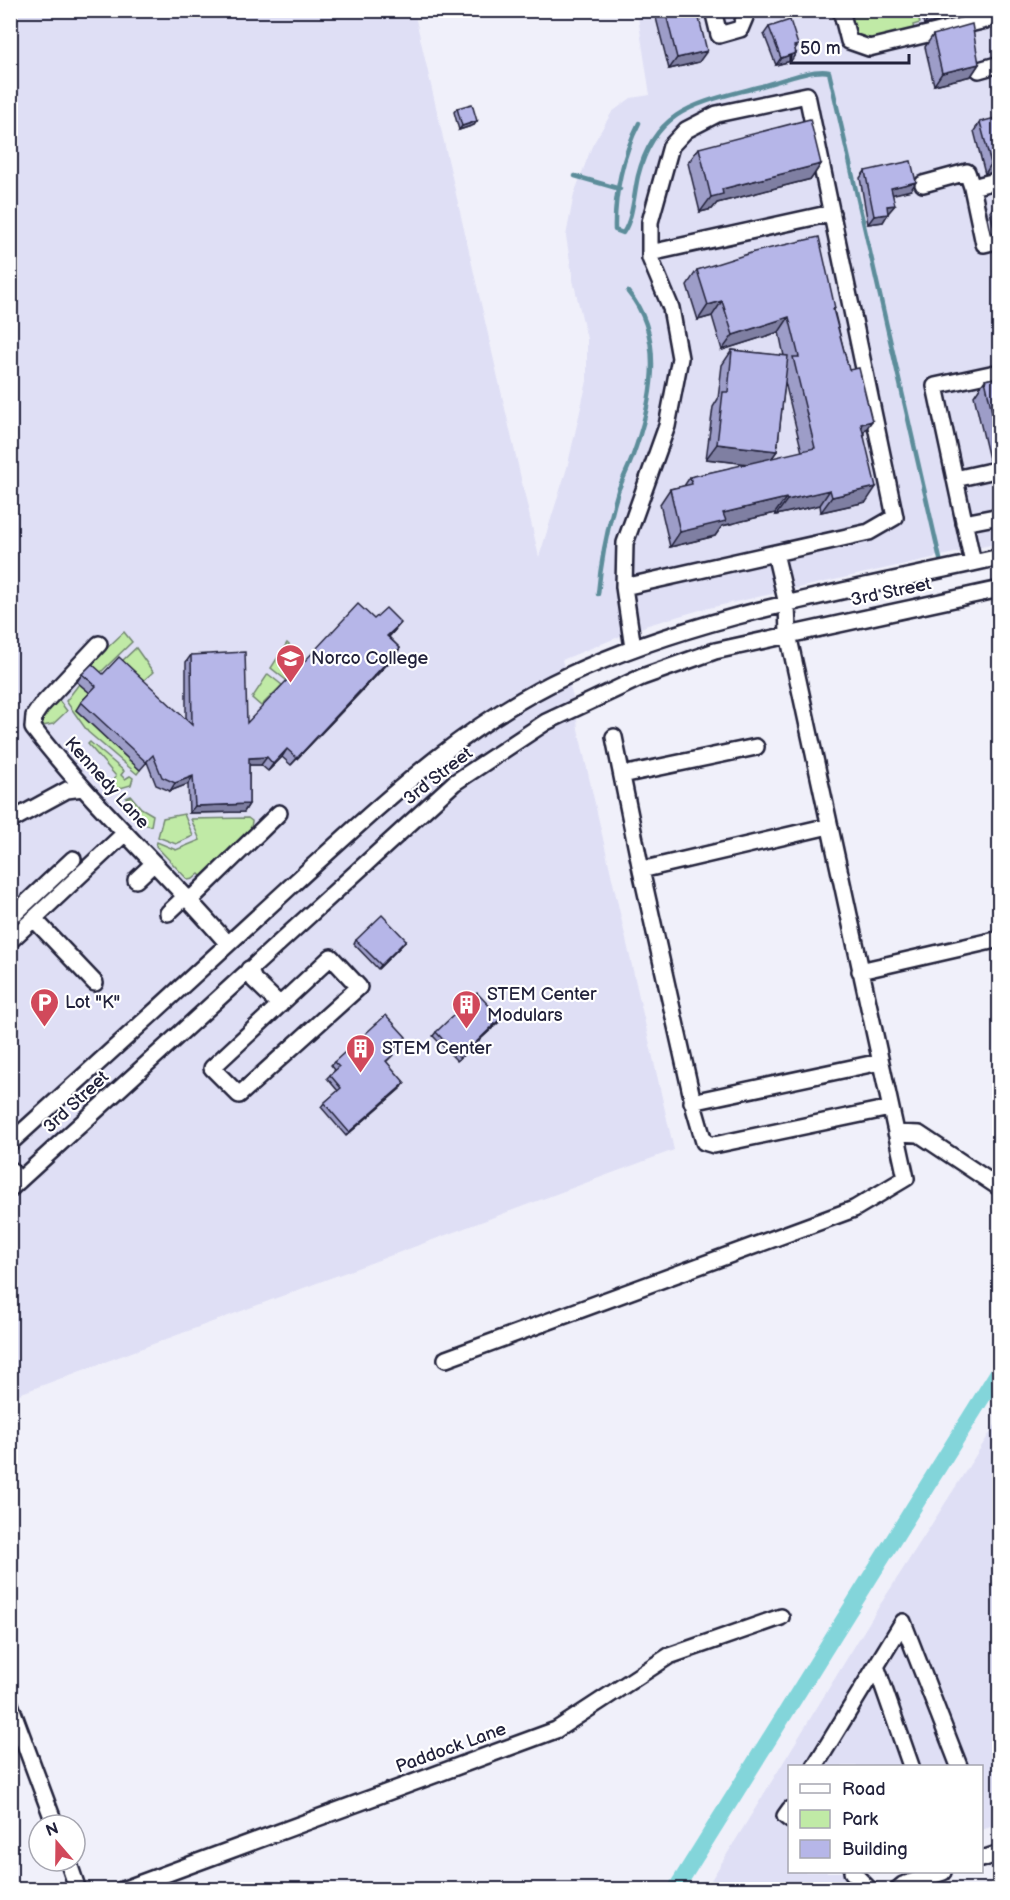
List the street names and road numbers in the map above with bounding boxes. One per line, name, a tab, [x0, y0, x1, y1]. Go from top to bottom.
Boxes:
street label: 3rd Street	[849, 573, 933, 611]
street label: Kennedy Lane	[60, 733, 154, 833]
street label: 3rd Street	[399, 742, 477, 809]
street label: 3rd Street	[39, 1066, 113, 1137]
street label: Paddock Lane	[393, 1718, 509, 1778]

